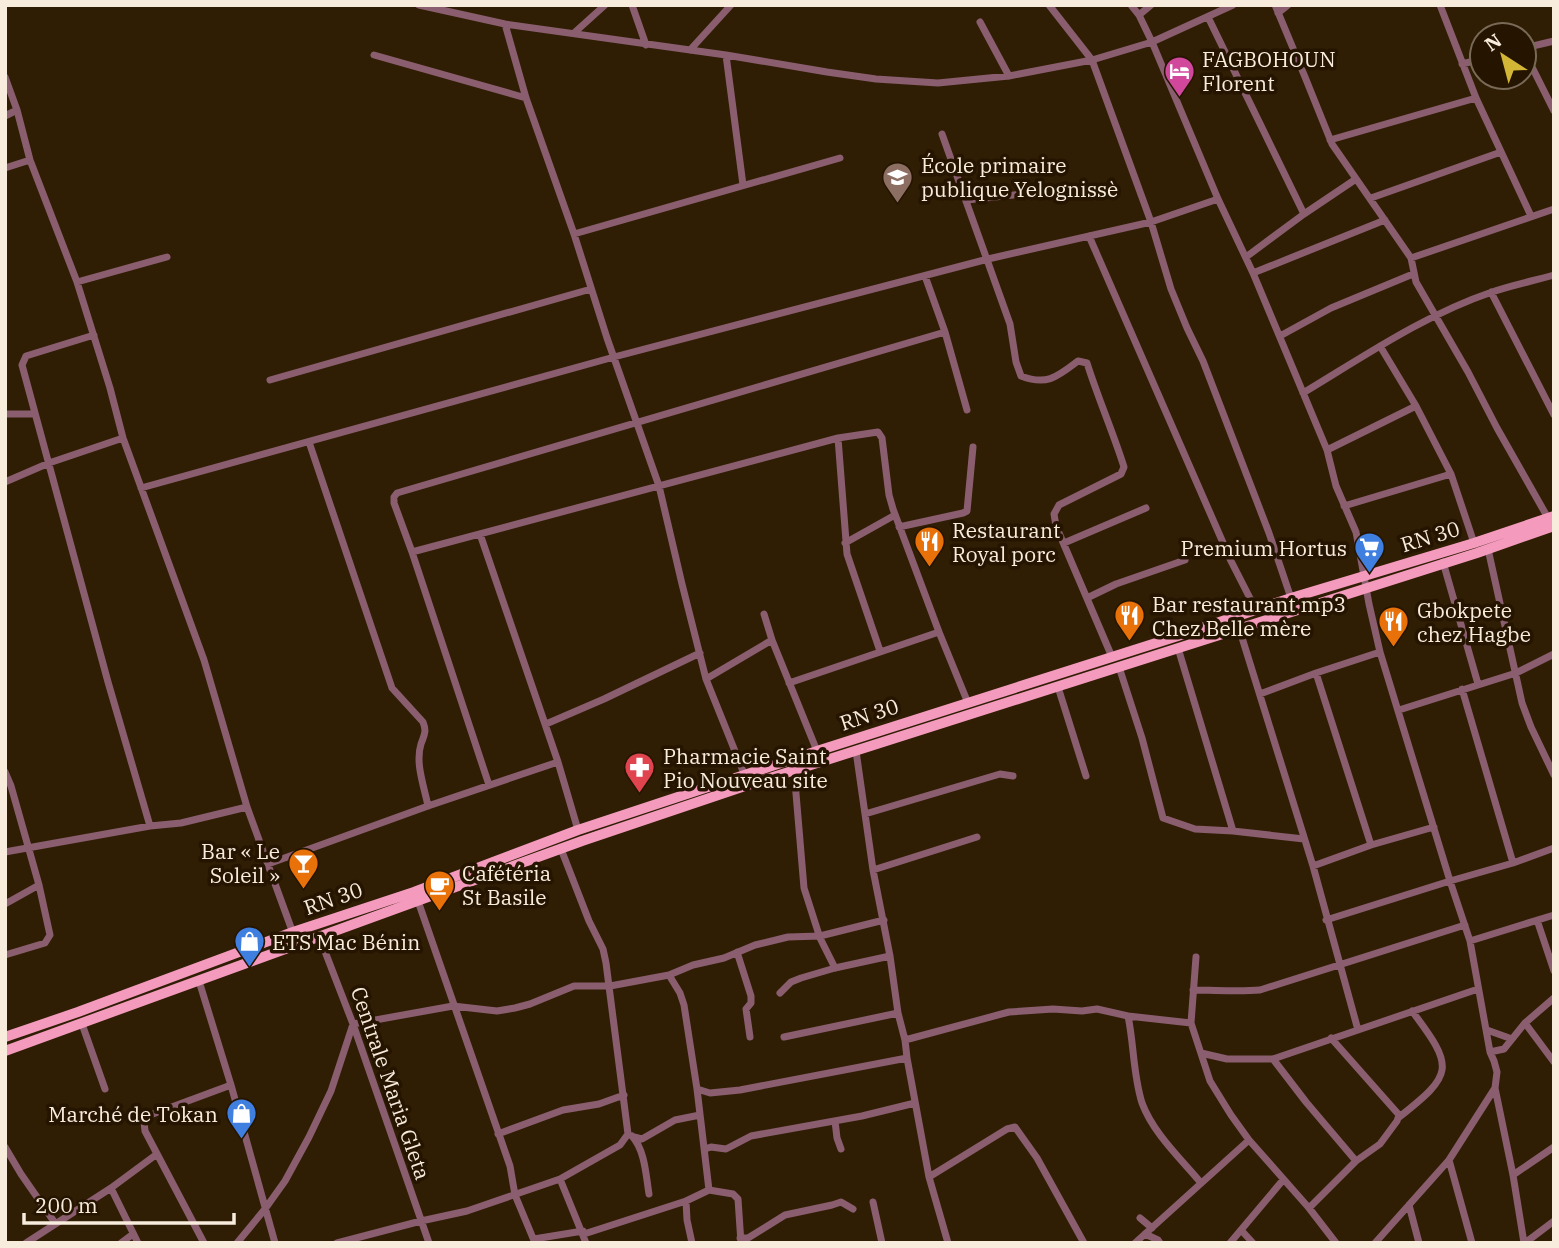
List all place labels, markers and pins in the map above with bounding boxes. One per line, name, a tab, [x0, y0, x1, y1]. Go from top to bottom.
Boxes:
place label: FAGBOHOUN Florent	[1202, 45, 1335, 97]
hotel icon: FAGBOHOUN Florent	[1162, 54, 1196, 98]
place label: École primaire publique Yelognissè	[921, 151, 1118, 203]
school or university icon: École primaire publique Yelognissè	[881, 160, 915, 204]
place label: Restaurant Royal porc	[952, 516, 1061, 568]
restaurant icon: Restaurant Royal porc	[912, 525, 946, 569]
supermarket icon: Premium Hortus	[1353, 531, 1387, 575]
place label: Premium Hortus	[1180, 534, 1347, 562]
place label: Bar restaurant mp3 Chez Belle mère	[1152, 590, 1346, 642]
place label: Gbokpete chez Hagbe	[1417, 596, 1531, 648]
restaurant icon: Bar restaurant mp3 Chez Belle mère	[1112, 599, 1146, 643]
restaurant icon: Gbokpete chez Hagbe	[1377, 605, 1411, 649]
place label: Pharmacie Saint Pio Nouveau site	[663, 742, 828, 794]
pharmacy icon: Pharmacie Saint Pio Nouveau site	[623, 751, 657, 795]
place label: Bar « Le Soleil »	[201, 837, 280, 889]
bar icon: Bar « Le Soleil »	[286, 846, 320, 890]
place label: Cafétéria St Basile	[462, 859, 551, 911]
cafe icon: Cafétéria St Basile	[422, 868, 456, 912]
shop icon: ETS Mac Bénin	[232, 925, 266, 969]
place label: ETS Mac Bénin	[272, 928, 420, 956]
shop icon: Marché de Tokan	[224, 1097, 258, 1141]
place label: Marché de Tokan	[48, 1100, 218, 1128]

